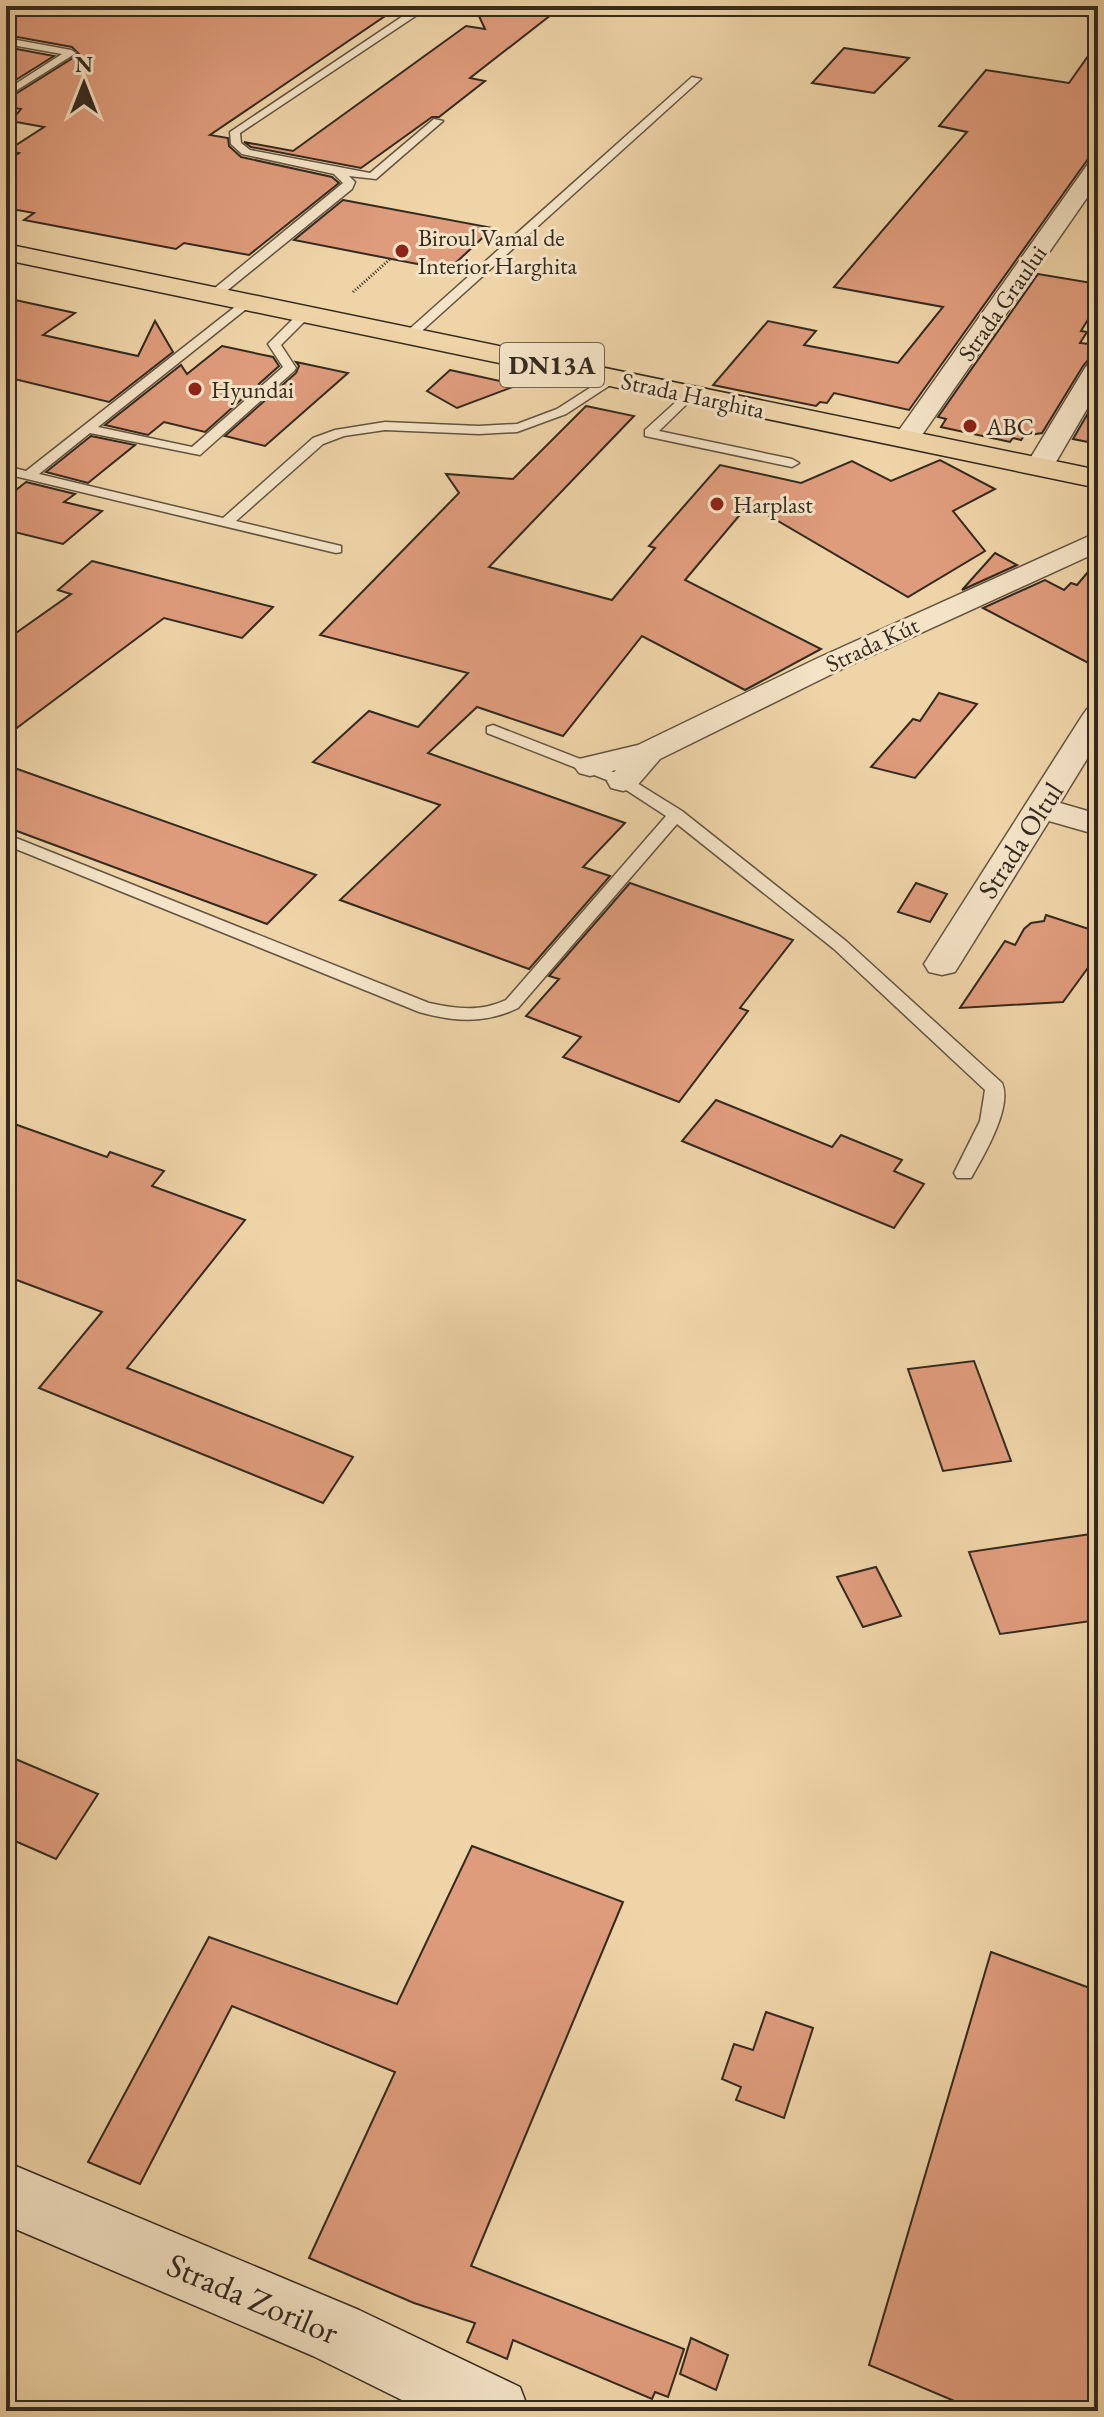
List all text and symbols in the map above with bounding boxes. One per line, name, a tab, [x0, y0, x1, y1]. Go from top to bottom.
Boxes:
north arrow	[44, 44, 124, 124]
text: N	[75, 50, 93, 79]
place label: Biroul Vamal de Interior Harghita	[418, 222, 578, 281]
street label: Strada Graului	[951, 239, 1053, 367]
marker: Biroul Vamal de Interior Harghita	[393, 242, 411, 260]
road number: DN13A	[500, 343, 604, 387]
street label: Strada Harghita	[619, 365, 768, 425]
place label: Hyundai	[211, 374, 294, 405]
marker: Hyundai	[186, 380, 204, 398]
place label: ABC	[985, 411, 1034, 442]
marker: ABC	[961, 417, 979, 435]
place label: Harplast	[733, 489, 813, 520]
marker: Harplast	[708, 495, 726, 513]
street label: Strada Kút	[820, 609, 924, 679]
street label: Strada Oltul	[969, 775, 1071, 905]
street label: Strada Zorilor	[160, 2242, 346, 2354]

